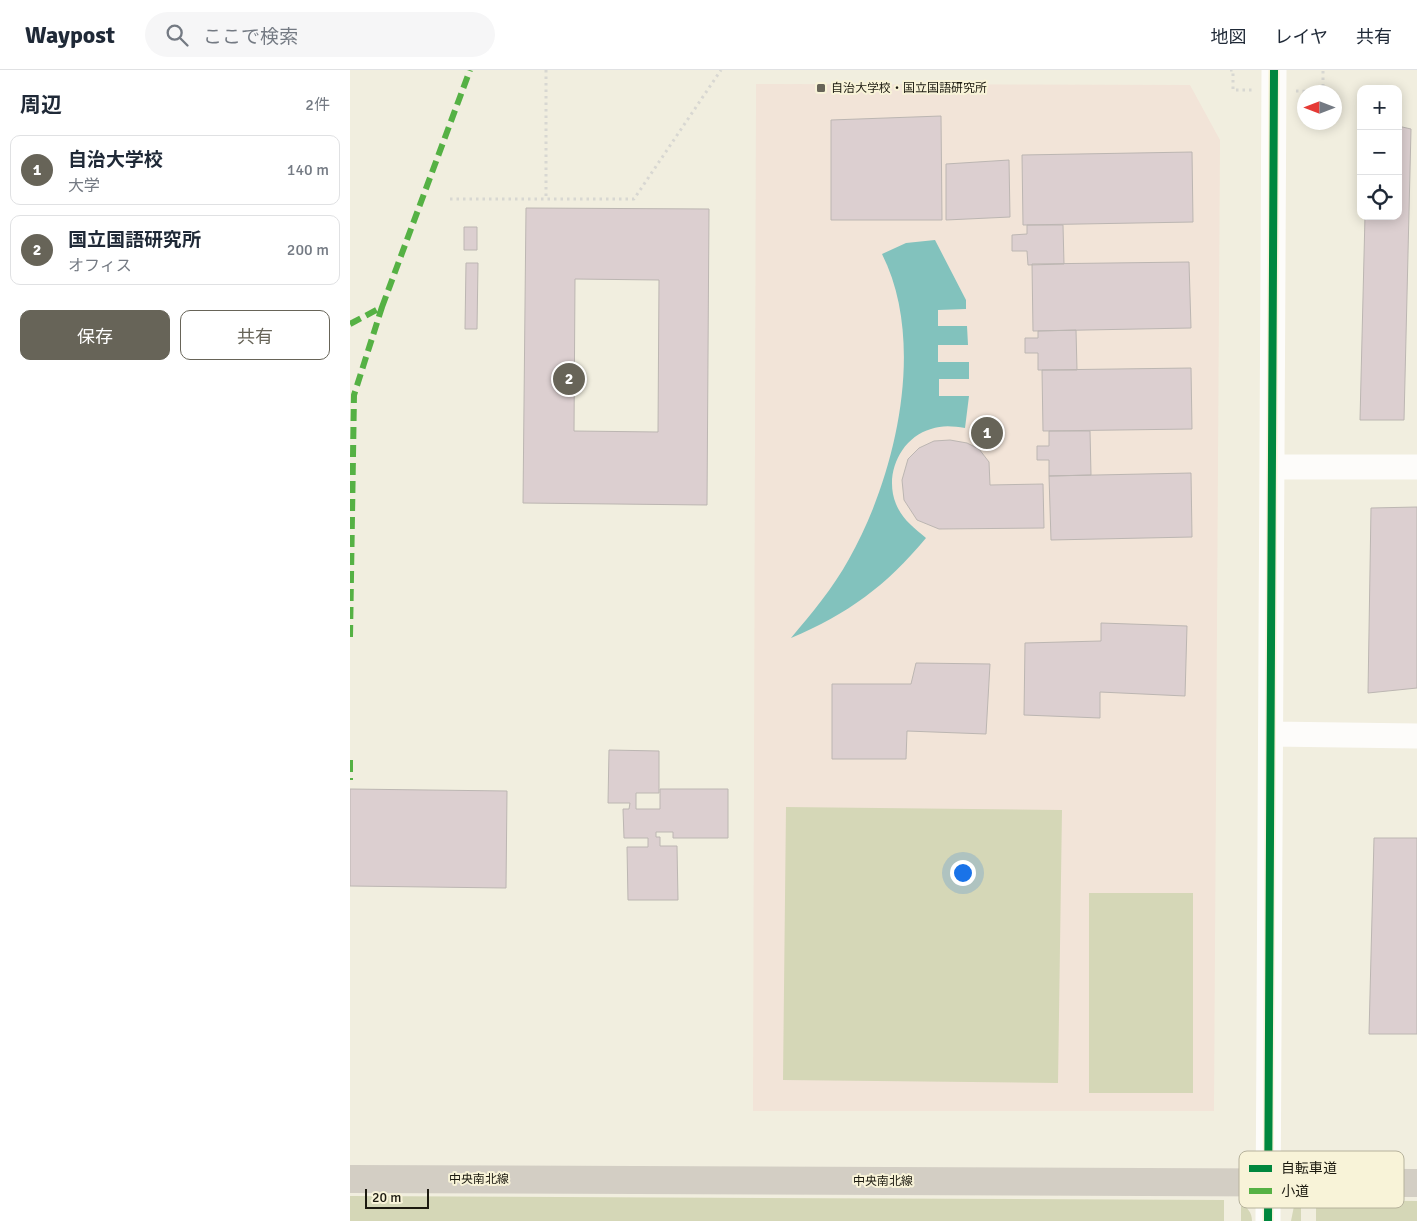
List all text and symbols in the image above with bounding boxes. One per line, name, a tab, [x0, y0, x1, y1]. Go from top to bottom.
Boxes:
search box	[145, 12, 495, 57]
text: Waypost	[25, 20, 115, 50]
icon: search	[163, 21, 191, 49]
text: ここで検索	[203, 25, 298, 49]
text: 地図	[1211, 26, 1247, 48]
text: レイヤ	[1275, 26, 1328, 48]
text: 共有	[1356, 26, 1392, 48]
place label: 自治大学校・国立国語研究所	[831, 81, 987, 96]
marker: 自治大学校・国立国語研究所	[815, 82, 827, 94]
north arrow	[1297, 85, 1342, 130]
map controls	[1357, 85, 1402, 220]
button: +	[1357, 85, 1402, 130]
text: 周辺	[20, 92, 62, 118]
text: 2件	[305, 95, 330, 115]
button: −	[1357, 130, 1402, 175]
text: 自治大学校	[68, 148, 163, 172]
text: 1	[33, 160, 41, 180]
text: 140 m	[287, 160, 329, 180]
button: locate	[1357, 175, 1402, 220]
text: 大学	[68, 176, 100, 196]
text: 国立国語研究所	[68, 228, 201, 252]
text: 2	[33, 240, 41, 260]
text: 200 m	[287, 240, 329, 260]
text: オフィス	[68, 256, 132, 276]
button: 保存	[20, 310, 170, 360]
button: 共有	[180, 310, 330, 360]
pin: 2	[553, 360, 585, 398]
pin: 1	[971, 414, 1003, 452]
your location	[950, 860, 976, 886]
legend	[1239, 1151, 1404, 1208]
text: 自転車道	[1281, 1160, 1337, 1177]
street label: 中央南北線	[449, 1172, 509, 1187]
street label: 中央南北線	[853, 1174, 913, 1189]
text: 小道	[1281, 1183, 1309, 1200]
scale bar	[365, 1186, 429, 1209]
text: 20 m	[372, 1189, 401, 1206]

